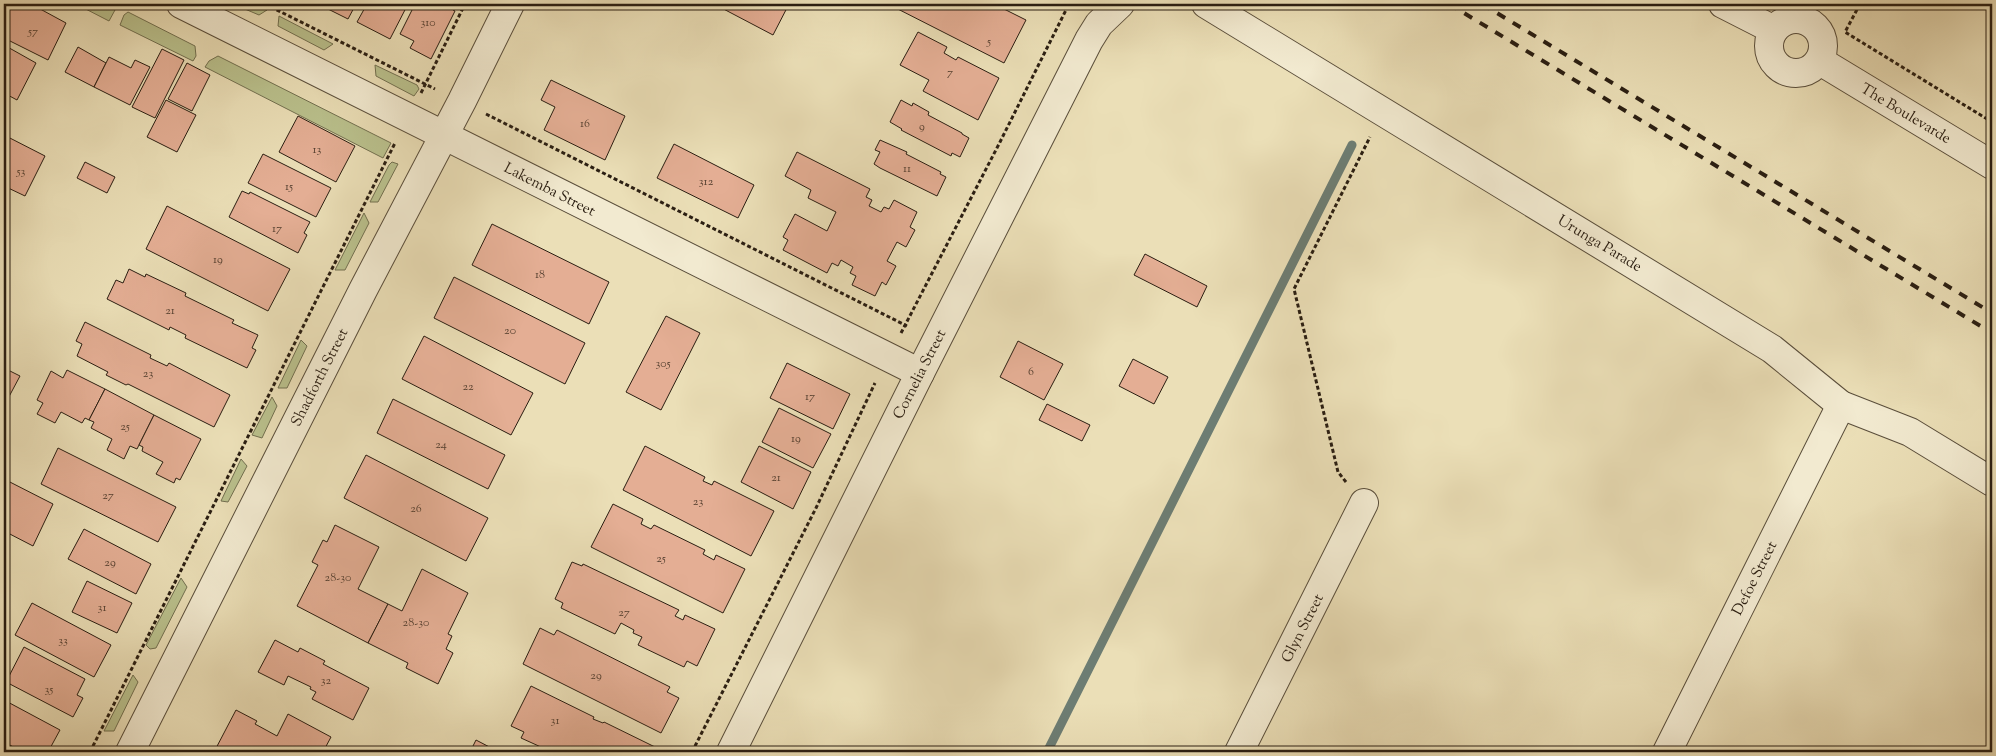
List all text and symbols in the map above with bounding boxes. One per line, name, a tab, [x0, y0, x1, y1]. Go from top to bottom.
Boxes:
house number: 310	[420, 14, 436, 32]
house number: 57	[27, 23, 38, 41]
house number: 5	[986, 33, 991, 51]
house number: 7	[947, 64, 953, 82]
street label: The Boulevarde	[1856, 79, 1954, 150]
house number: 16	[580, 115, 590, 133]
house number: 9	[919, 118, 925, 136]
house number: 13	[313, 141, 322, 159]
street label: Lakemba Street	[500, 158, 599, 222]
house number: 11	[903, 160, 911, 178]
house number: 53	[16, 163, 26, 181]
house number: 312	[699, 173, 714, 191]
house number: 15	[285, 178, 293, 196]
street label: Urunga Parade	[1553, 211, 1645, 278]
house number: 17	[272, 220, 282, 238]
house number: 19	[213, 251, 223, 269]
house number: 18	[535, 266, 545, 284]
house number: 21	[165, 302, 175, 320]
house number: 20	[504, 322, 516, 340]
street label: Shadforth Street	[287, 325, 354, 430]
street label: Cornelia Street	[889, 326, 952, 423]
house number: 305	[655, 355, 671, 373]
house number: 6	[1028, 363, 1034, 381]
house number: 23	[143, 365, 153, 383]
house number: 22	[462, 378, 474, 396]
house number: 17	[805, 388, 815, 406]
house number: 25	[120, 418, 130, 436]
house number: 19	[791, 430, 801, 448]
house number: 24	[435, 436, 447, 454]
house number: 21	[771, 469, 781, 487]
house number: 27	[102, 487, 114, 505]
house number: 23	[693, 493, 703, 511]
house number: 26	[410, 500, 422, 518]
street label: Defoe Street	[1728, 538, 1783, 619]
house number: 25	[656, 550, 666, 568]
house number: 29	[104, 554, 116, 572]
house number: 28-30	[325, 569, 351, 587]
street label: Glyn Street	[1277, 591, 1330, 667]
house number: 31	[98, 599, 106, 617]
house number: 27	[618, 604, 630, 622]
house number: 28-30	[403, 614, 429, 632]
house number: 33	[58, 632, 68, 650]
house number: 29	[590, 667, 602, 685]
house number: 32	[321, 672, 332, 690]
house number: 35	[45, 681, 53, 699]
house number: 31	[551, 712, 559, 730]

